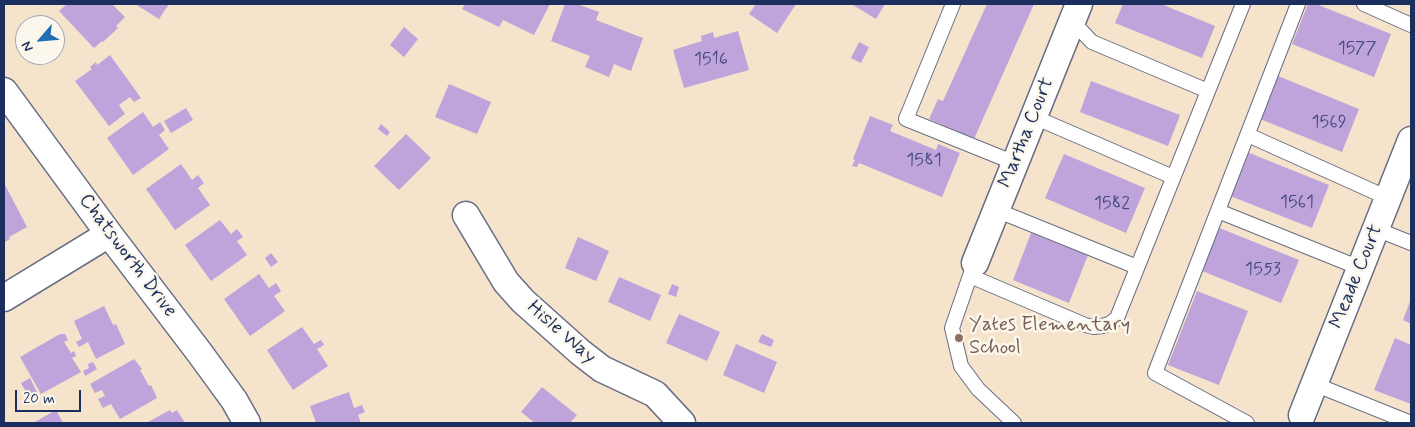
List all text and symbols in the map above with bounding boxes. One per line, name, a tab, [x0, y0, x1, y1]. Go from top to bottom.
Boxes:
north arrow	[15, 15, 65, 65]
text: N	[17, 38, 38, 55]
house number: 1577	[1338, 38, 1376, 60]
house number: 1516	[694, 49, 728, 71]
street label: Martha Court	[994, 74, 1060, 192]
house number: 1569	[1312, 112, 1346, 134]
house number: 1581	[906, 150, 942, 172]
street label: Chatsworth Drive	[73, 189, 181, 323]
house number: 1561	[1280, 192, 1314, 214]
house number: 1582	[1094, 193, 1130, 215]
street label: Meade Court	[1325, 221, 1389, 333]
house number: 1553	[1245, 259, 1281, 281]
street label: Hisle Way	[521, 296, 601, 370]
place label: Yates Elementary School	[969, 314, 1130, 361]
marker: Yates Elementary School	[953, 332, 965, 344]
scale bar	[18, 380, 84, 412]
text: 20 m	[23, 389, 55, 409]

